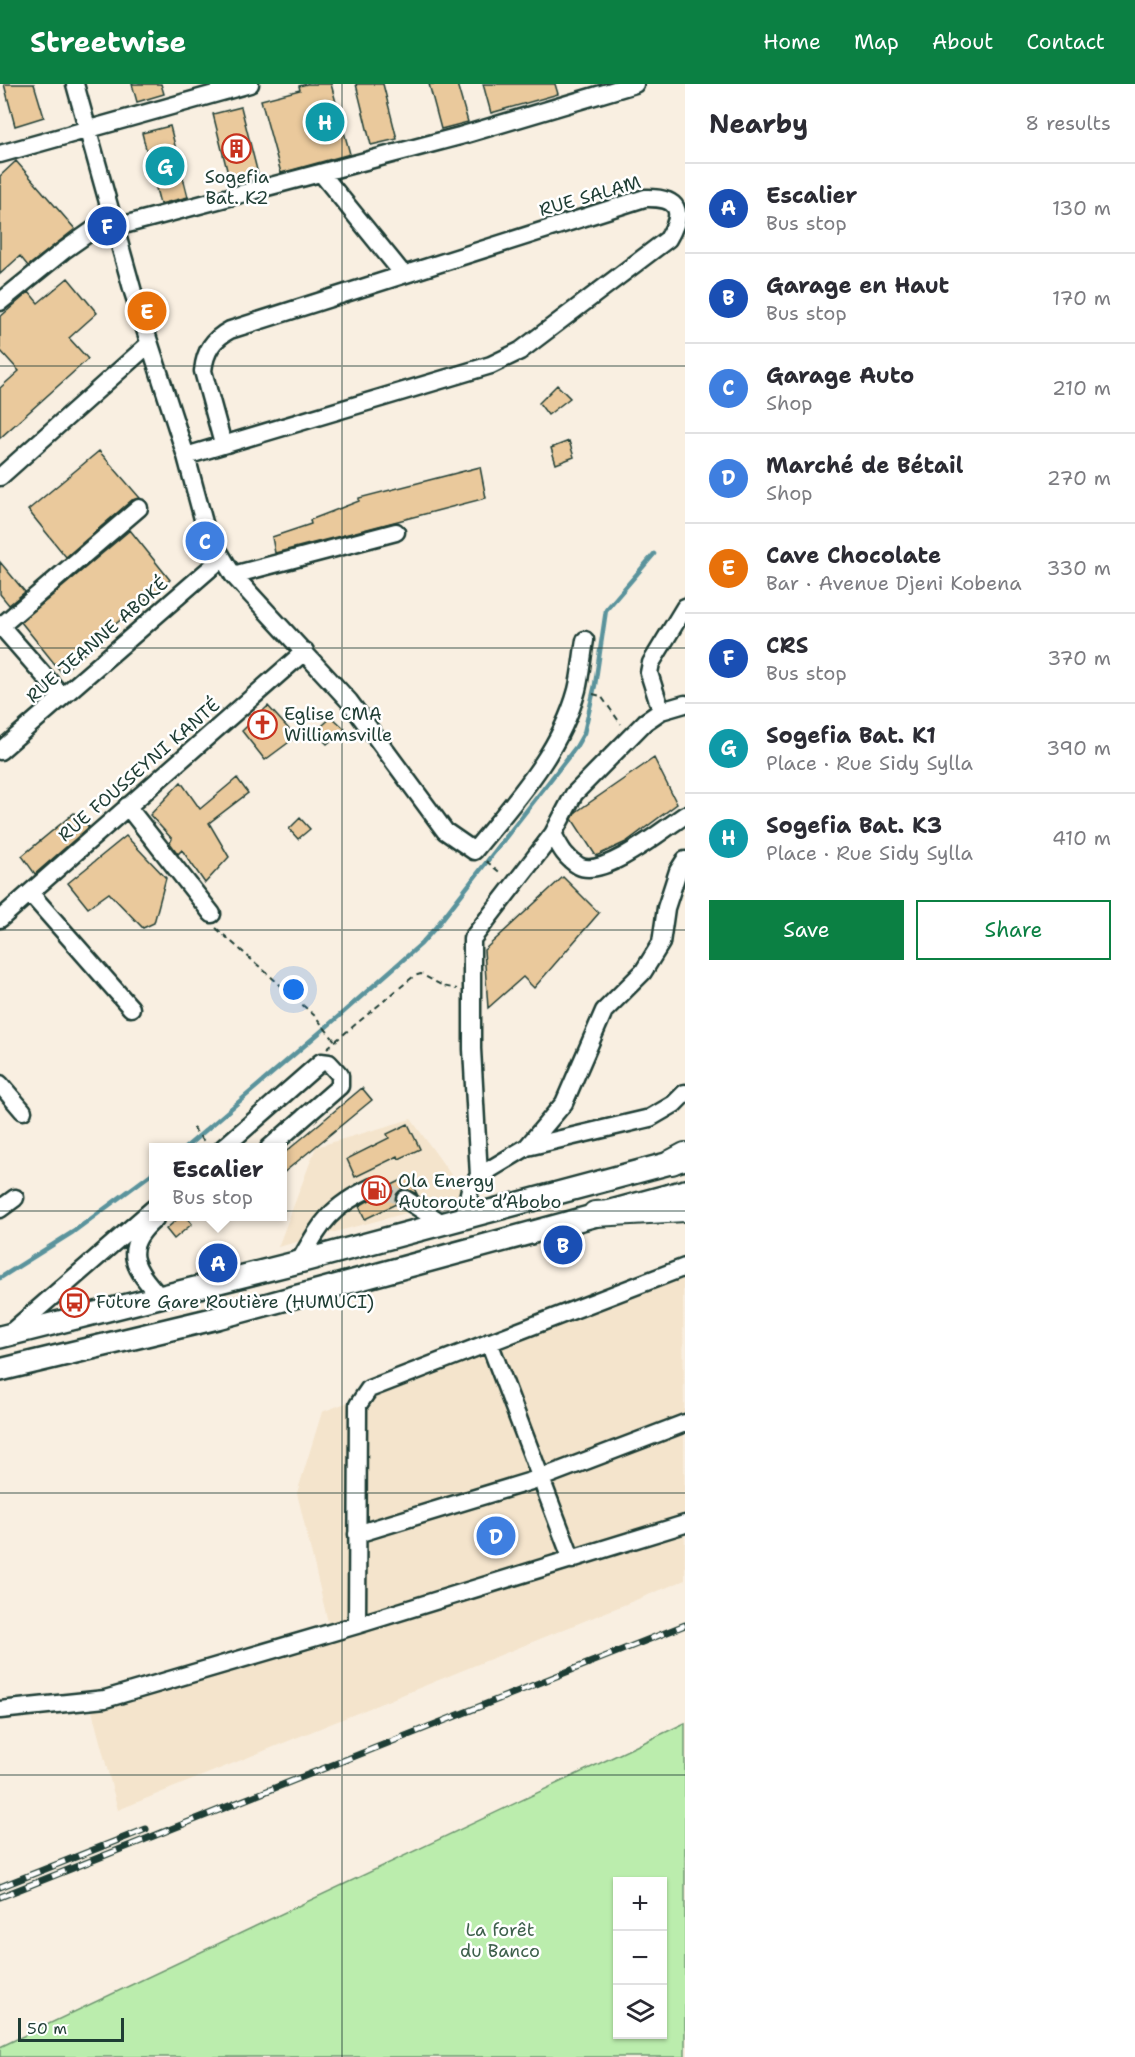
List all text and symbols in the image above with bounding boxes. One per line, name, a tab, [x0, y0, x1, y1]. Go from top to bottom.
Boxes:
text: Streetwise	[30, 23, 186, 61]
text: Home	[763, 28, 821, 56]
text: Map	[854, 28, 899, 56]
text: About	[932, 28, 993, 56]
text: Contact	[1026, 28, 1105, 56]
pin: H	[306, 99, 344, 144]
text: Nearby	[709, 106, 808, 141]
text: 8 results	[1025, 110, 1111, 136]
building icon: Sogefia Bat. K2	[221, 132, 253, 164]
pin: G	[146, 144, 184, 188]
place label: Sogefia Bat. K2	[205, 165, 269, 210]
street label: RUE SALAM	[536, 170, 644, 222]
text: Escalier	[766, 181, 857, 210]
text: A	[721, 195, 736, 221]
text: 130 m	[1052, 195, 1111, 221]
pin: F	[88, 204, 126, 248]
text: Bus stop	[766, 210, 847, 236]
text: Garage en Haut	[766, 271, 949, 300]
text: B	[722, 285, 735, 311]
text: 170 m	[1052, 285, 1111, 311]
pin: E	[128, 288, 166, 334]
text: Bus stop	[766, 300, 847, 326]
text: Garage Auto	[766, 361, 914, 390]
text: C	[722, 375, 735, 401]
text: 210 m	[1052, 375, 1111, 401]
text: Shop	[766, 390, 813, 416]
text: Marché de Bétail	[766, 451, 963, 480]
text: D	[721, 465, 736, 491]
text: 270 m	[1047, 465, 1111, 491]
text: Shop	[766, 480, 813, 506]
pin: C	[186, 518, 224, 564]
text: Cave Chocolate	[766, 541, 941, 570]
text: E	[722, 555, 735, 581]
text: 330 m	[1047, 555, 1111, 581]
text: Bar · Avenue Djeni Kobena	[766, 570, 1022, 596]
street label: RUE JEANNE ABOKÉ	[21, 572, 173, 708]
text: CRS	[766, 631, 808, 660]
text: F	[723, 645, 734, 671]
text: 370 m	[1047, 645, 1111, 671]
text: Bus stop	[766, 660, 847, 686]
street label: RUE FOUSSEYNI KANTÉ	[53, 693, 225, 847]
place label: Eglise CMA Williamsville	[284, 702, 392, 747]
church icon: Eglise CMA Williamsville	[247, 708, 279, 740]
text: Sogefia Bat. K1	[766, 721, 936, 750]
text: G	[720, 735, 737, 761]
text: 390 m	[1046, 735, 1111, 761]
text: Place · Rue Sidy Sylla	[766, 750, 973, 776]
text: Sogefia Bat. K3	[766, 811, 942, 840]
text: H	[721, 825, 736, 851]
text: 410 m	[1052, 825, 1111, 851]
text: Place · Rue Sidy Sylla	[766, 840, 973, 866]
button: Save	[709, 900, 904, 960]
button: Share	[916, 900, 1111, 960]
your location	[279, 975, 308, 1004]
popup	[149, 1143, 287, 1221]
text: Escalier	[172, 1155, 264, 1184]
place label: Ola Energy Autoroute d’Abobo	[398, 1169, 561, 1214]
fuel station icon: Ola Energy Autoroute d’Abobo	[361, 1175, 393, 1207]
text: Bus stop	[172, 1184, 253, 1210]
pin: B	[544, 1222, 582, 1268]
pin: A	[198, 1240, 238, 1286]
bus stop icon: Future Gare Routière (HUMUCI)	[59, 1286, 91, 1318]
place label: Future Gare Routière (HUMUCI)	[96, 1290, 374, 1314]
pin: D	[476, 1514, 516, 1558]
map controls	[613, 1877, 667, 2039]
button: +	[613, 1877, 667, 1931]
park label: La forêt du Banco	[460, 1918, 540, 1963]
button: −	[613, 1931, 667, 1985]
button: layers	[613, 1985, 667, 2039]
scale bar	[18, 2015, 124, 2042]
text: 50 m	[27, 2018, 67, 2039]

